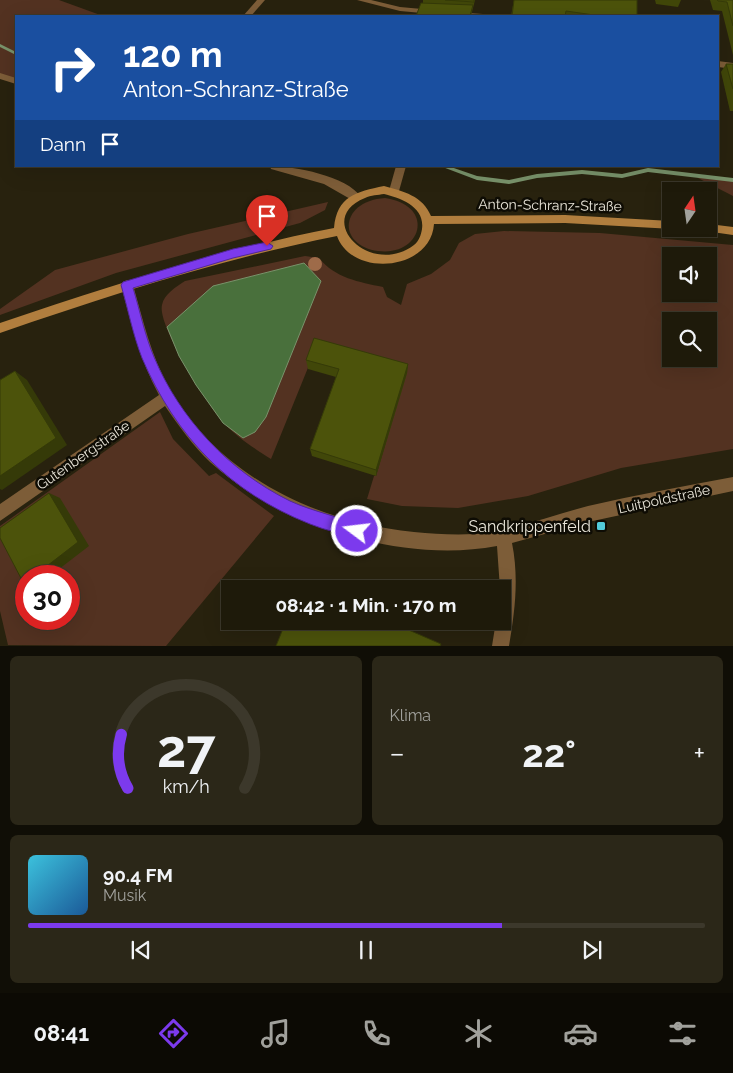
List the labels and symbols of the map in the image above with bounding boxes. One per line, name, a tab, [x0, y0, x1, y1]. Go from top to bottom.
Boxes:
north arrow	[662, 182, 718, 238]
pin	[246, 195, 288, 246]
street label: Anton-Schranz-Straße	[478, 196, 622, 214]
street label: Gutenbergstraße	[34, 417, 132, 493]
street label: Luitpoldstraße	[617, 481, 711, 517]
position arrow	[330, 504, 382, 556]
place label: Sandkrippenfeld	[469, 517, 591, 536]
marker: Sandkrippenfeld	[595, 520, 607, 532]
speed limit sign: 30	[15, 565, 80, 630]

